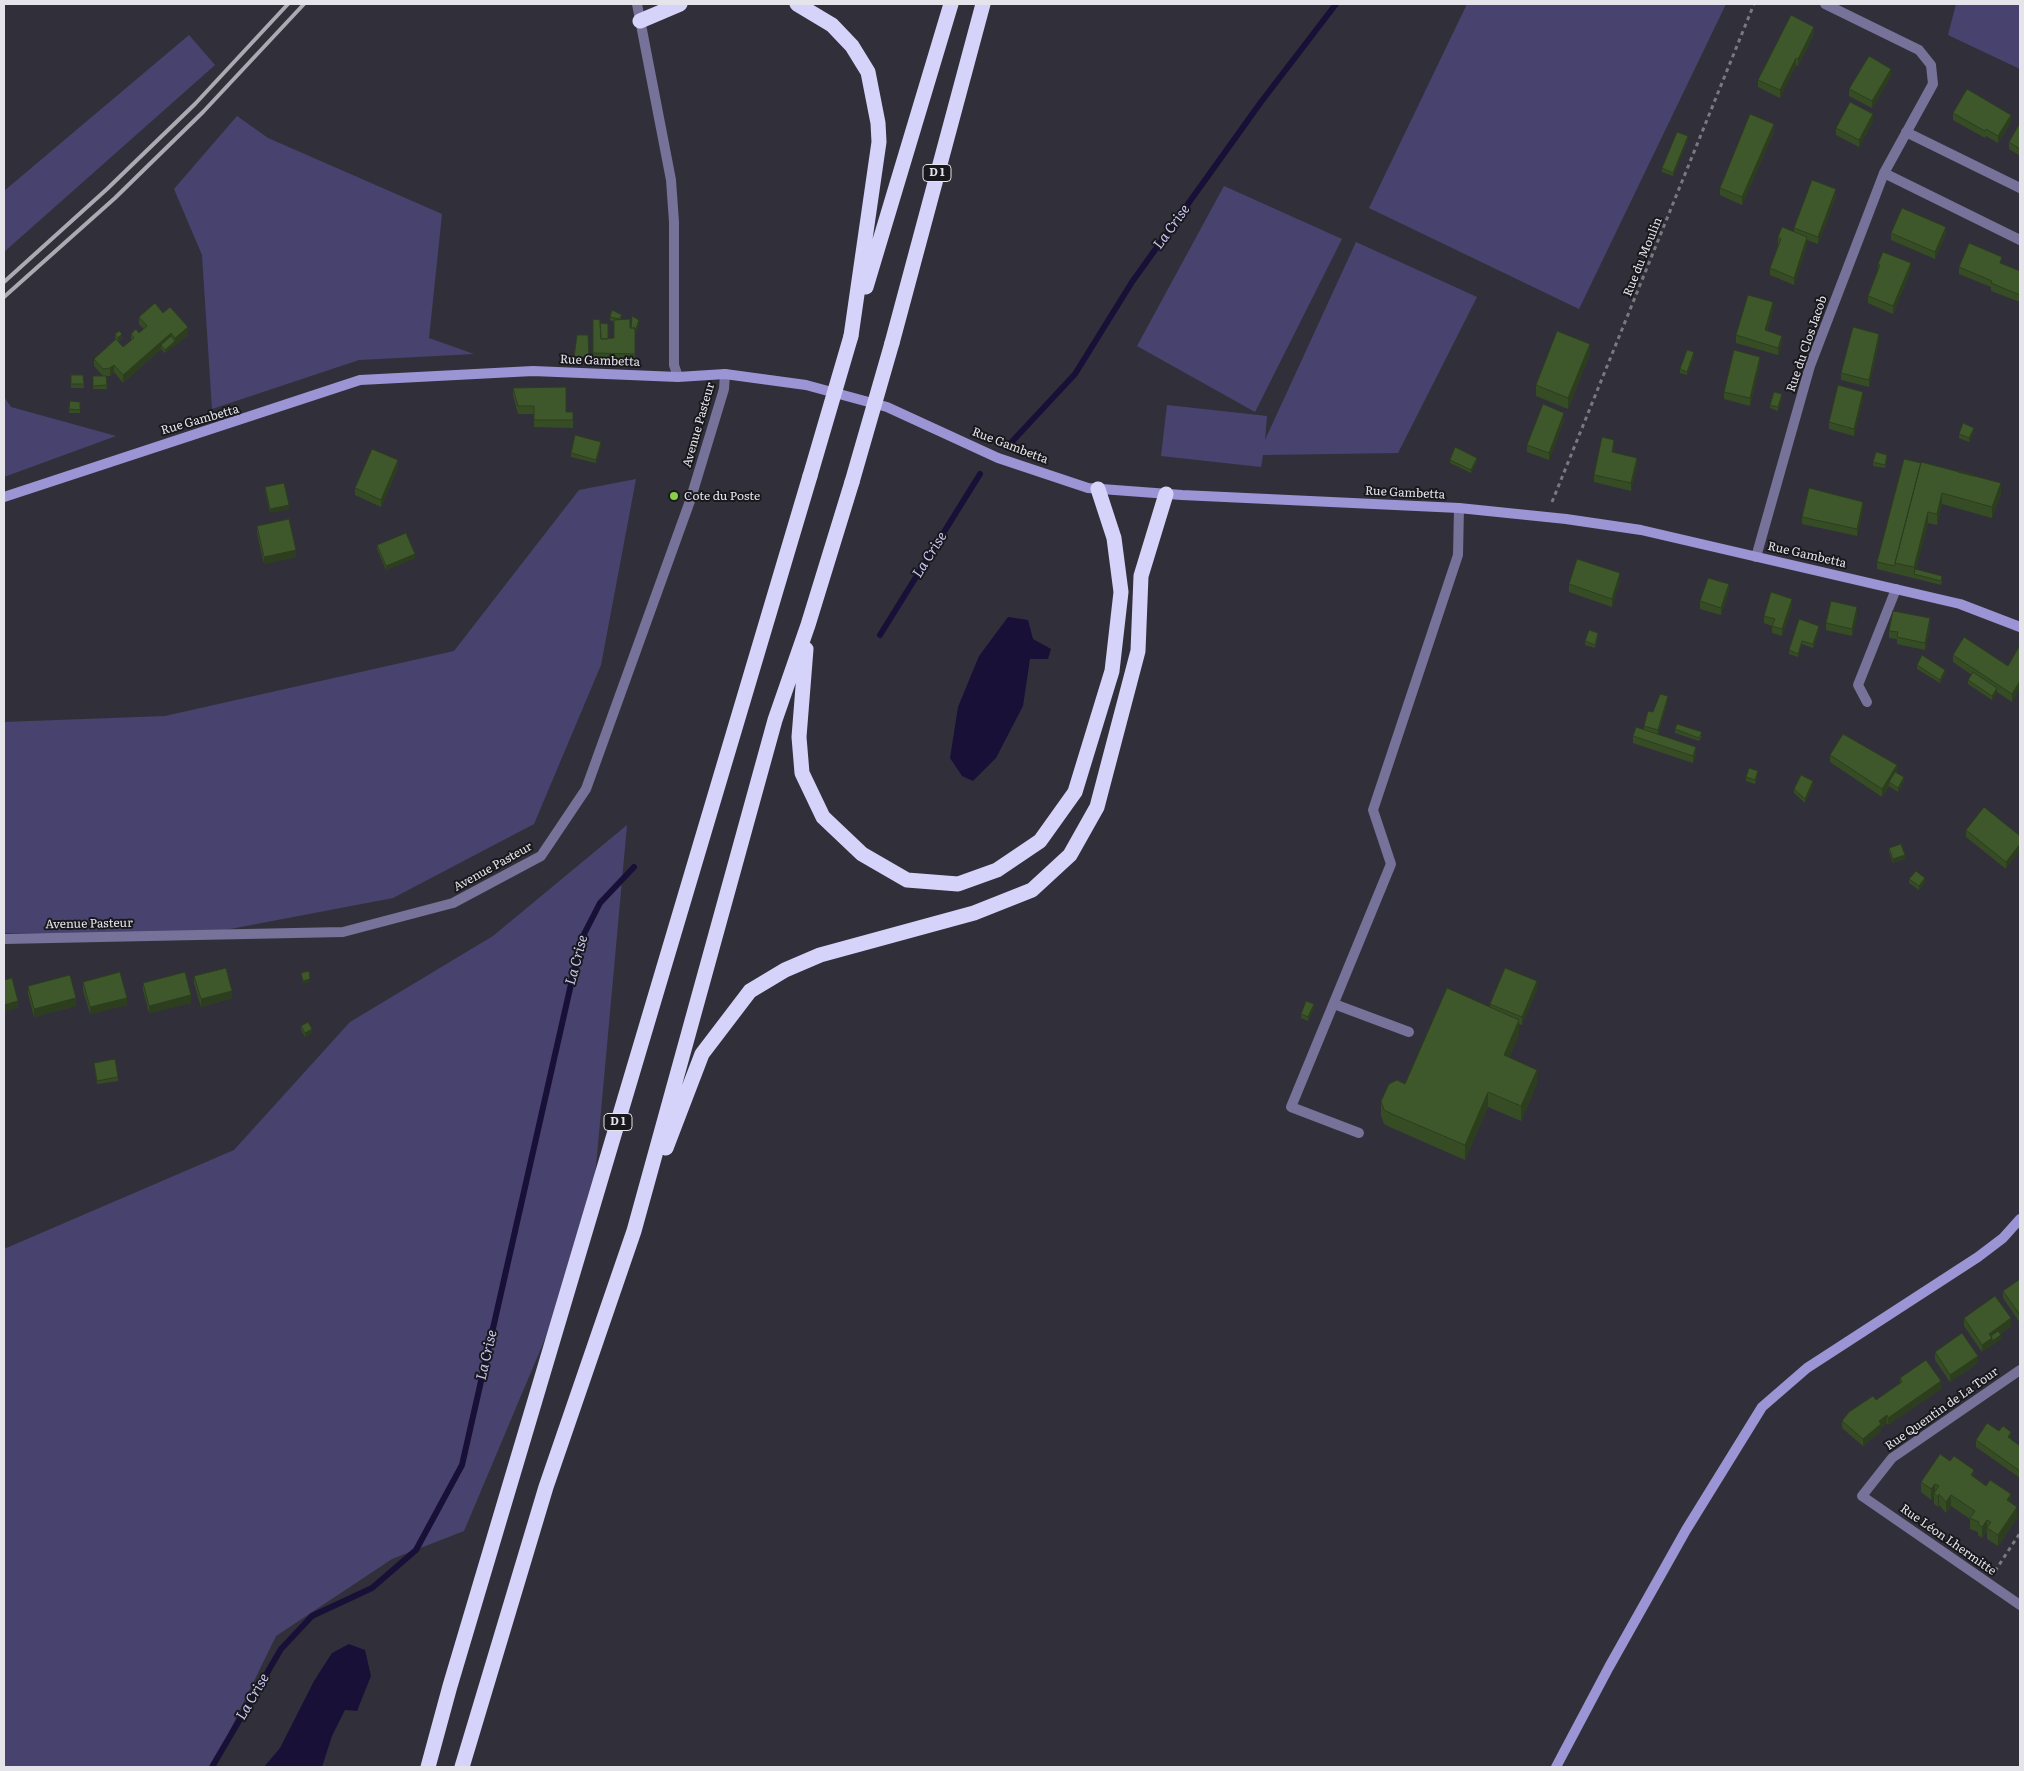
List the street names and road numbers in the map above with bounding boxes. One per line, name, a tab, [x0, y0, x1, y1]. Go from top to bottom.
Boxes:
road number: D 1	[923, 164, 951, 182]
street label: Rue du Moulin	[1621, 215, 1665, 299]
street label: Rue du Clos Jacob	[1784, 294, 1830, 394]
street label: Rue Gambetta	[560, 352, 640, 370]
street label: Avenue Pasteur	[680, 381, 718, 469]
street label: Rue Gambetta	[159, 402, 241, 438]
street label: Rue Gambetta	[970, 425, 1050, 467]
street label: Rue Gambetta	[1364, 484, 1446, 502]
street label: Rue Gambetta	[1766, 539, 1848, 571]
street label: Avenue Pasteur	[451, 839, 535, 895]
street label: Avenue Pasteur	[45, 916, 133, 932]
road number: D 1	[604, 1114, 632, 1130]
street label: Rue Quentin de La Tour	[1883, 1364, 2001, 1454]
street label: Rue Léon Lhermitte	[1897, 1501, 1999, 1579]

